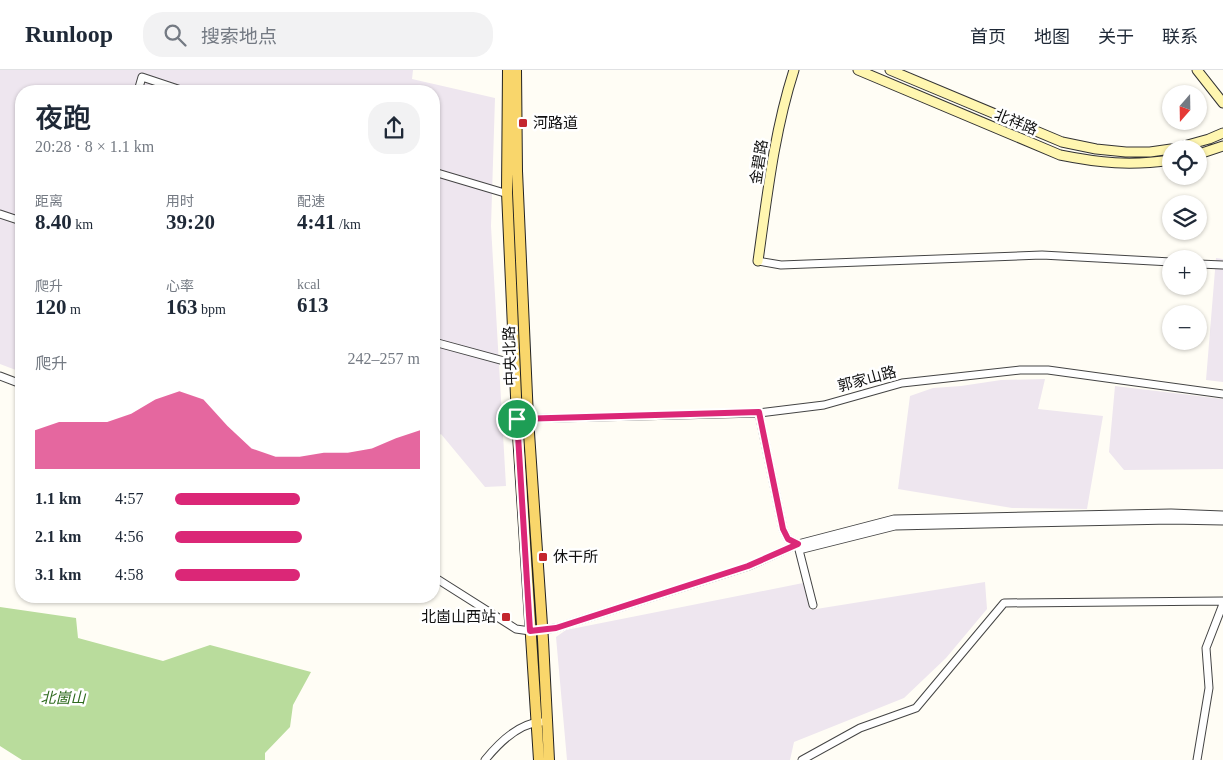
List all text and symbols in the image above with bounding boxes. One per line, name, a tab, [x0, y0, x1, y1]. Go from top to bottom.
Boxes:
search box	[143, 12, 493, 57]
text: Runloop	[25, 21, 113, 47]
icon: search	[161, 21, 189, 49]
text: 搜索地点	[201, 26, 277, 47]
text: 首页	[970, 27, 1006, 47]
text: 地图	[1034, 27, 1070, 47]
text: 关于	[1098, 27, 1134, 47]
text: 联系	[1162, 27, 1198, 47]
north arrow	[1162, 85, 1208, 130]
map controls	[1162, 85, 1207, 350]
button: share	[368, 102, 420, 154]
text: 夜跑	[35, 103, 91, 134]
street label: 北祥路	[992, 105, 1040, 138]
place label: 河路道	[533, 115, 578, 131]
marker: 河路道	[517, 117, 529, 129]
text: 20:28 · 8 × 1.1 km	[35, 138, 154, 155]
street label: 金碧路	[748, 139, 770, 185]
button: locate	[1162, 140, 1207, 185]
text: 距离	[35, 194, 63, 209]
text: 用时	[166, 194, 194, 209]
text: 配速	[297, 194, 325, 209]
button: layers	[1162, 195, 1207, 240]
text: 8.40	[35, 210, 72, 234]
text: 39:20	[166, 210, 215, 234]
text: 4:41	[297, 210, 336, 234]
text: km	[72, 217, 93, 232]
text: /km	[336, 217, 361, 232]
button: +	[1162, 250, 1207, 295]
text: kcal	[297, 277, 320, 292]
text: 爬升	[35, 279, 63, 294]
text: 心率	[166, 279, 194, 294]
text: 613	[297, 293, 329, 317]
text: 120	[35, 295, 67, 319]
text: 163	[166, 295, 198, 319]
text: m	[67, 302, 81, 317]
text: bpm	[198, 302, 226, 317]
button: −	[1162, 305, 1207, 350]
street label: 中央北路	[500, 326, 519, 386]
text: 242–257 m	[348, 350, 420, 367]
text: 爬升	[35, 355, 67, 372]
street label: 郭家山路	[836, 364, 898, 394]
pin	[496, 398, 538, 440]
icon: arrive	[503, 405, 531, 433]
text: 1.1 km	[35, 490, 81, 507]
text: 4:57	[115, 490, 143, 507]
text: 2.1 km	[35, 528, 81, 545]
text: 4:56	[115, 528, 143, 545]
place label: 休干所	[553, 548, 598, 565]
marker: 休干所	[537, 551, 549, 563]
text: 3.1 km	[35, 566, 81, 583]
text: 4:58	[115, 566, 143, 583]
place label: 北崮山西站	[421, 608, 496, 625]
marker: 北崮山西站	[500, 611, 512, 623]
park label: 北崮山	[40, 690, 86, 706]

